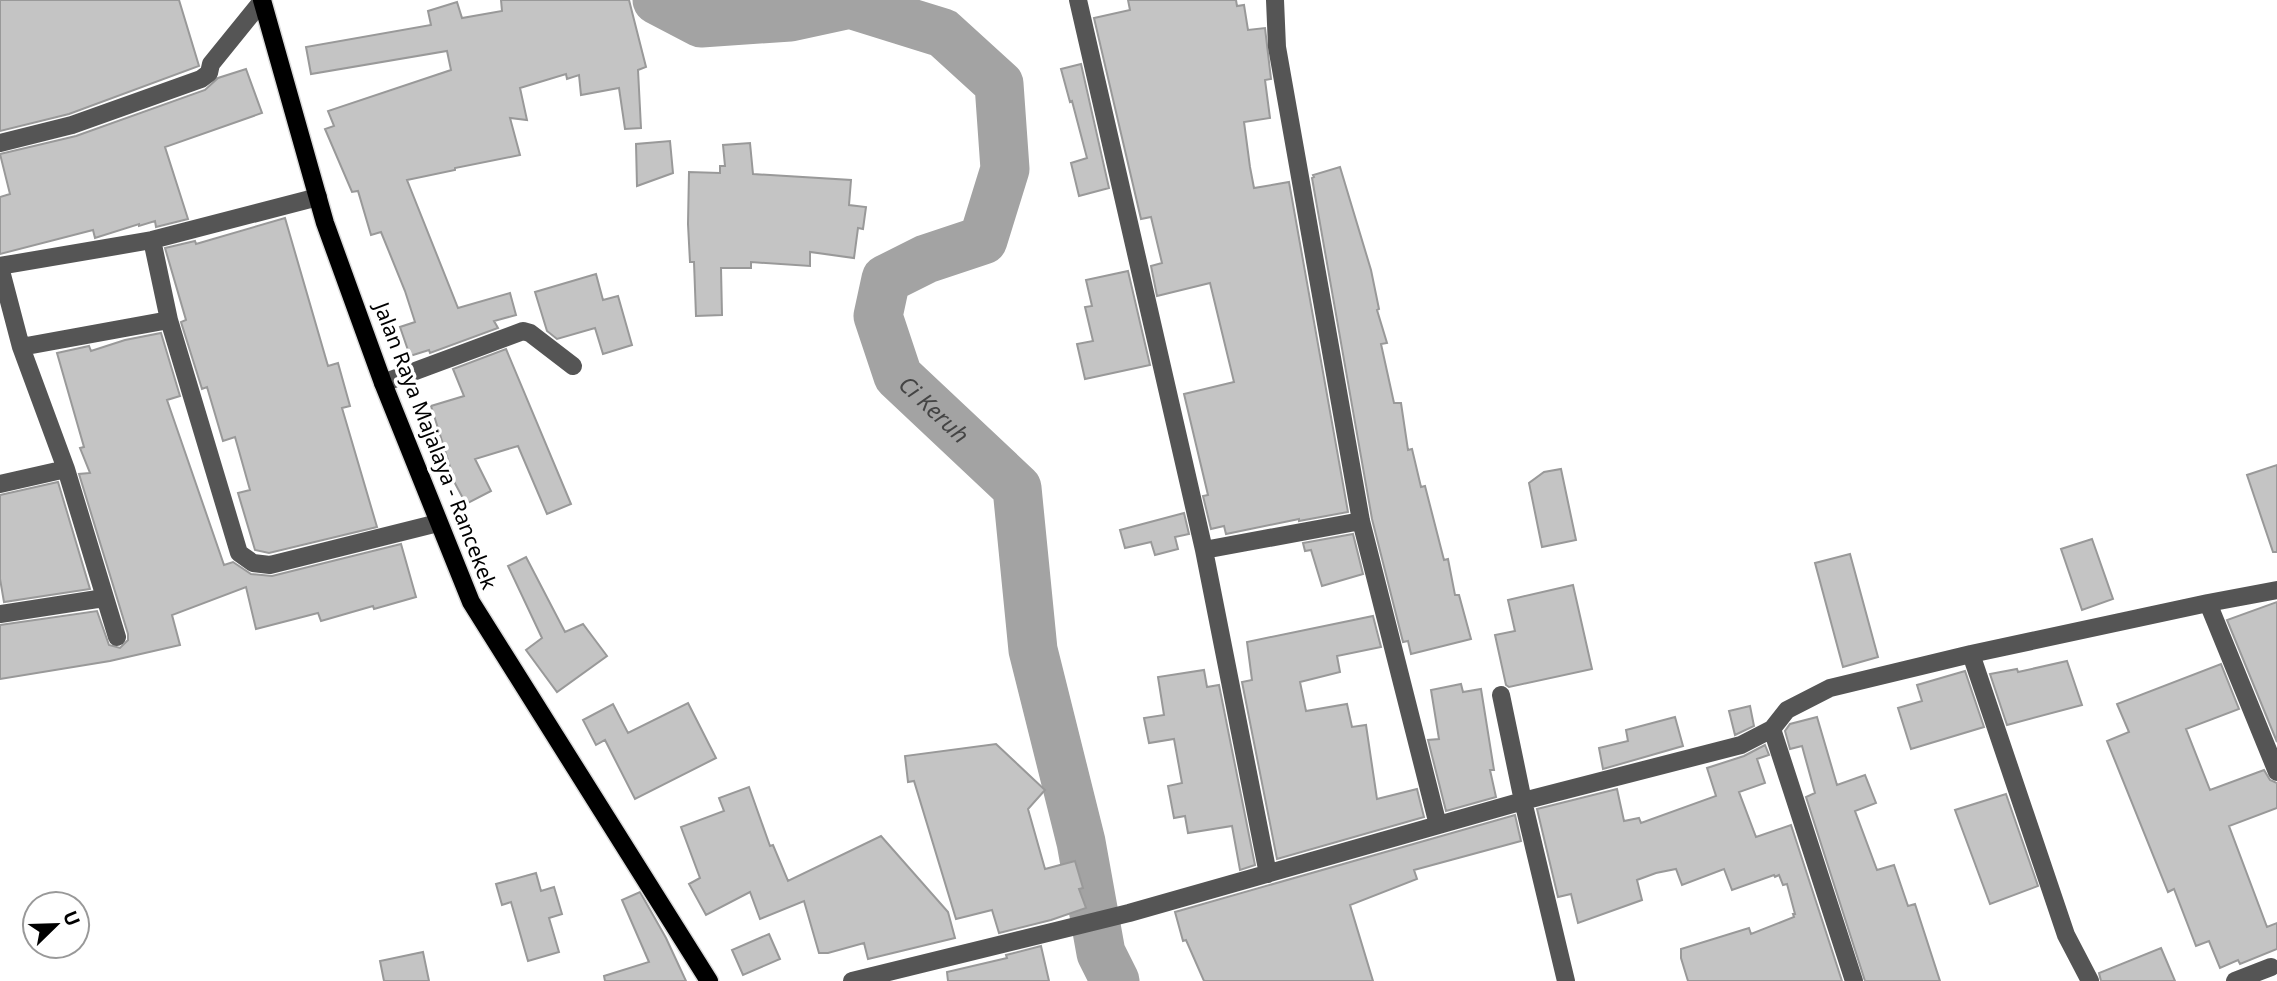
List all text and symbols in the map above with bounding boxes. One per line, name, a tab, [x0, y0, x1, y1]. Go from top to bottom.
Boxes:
street label: Jalan Raya Majalaya - Rancekek	[367, 296, 504, 594]
water label: Ci Keruh	[892, 368, 977, 450]
north arrow	[21, 890, 91, 960]
text: U	[57, 907, 86, 930]

